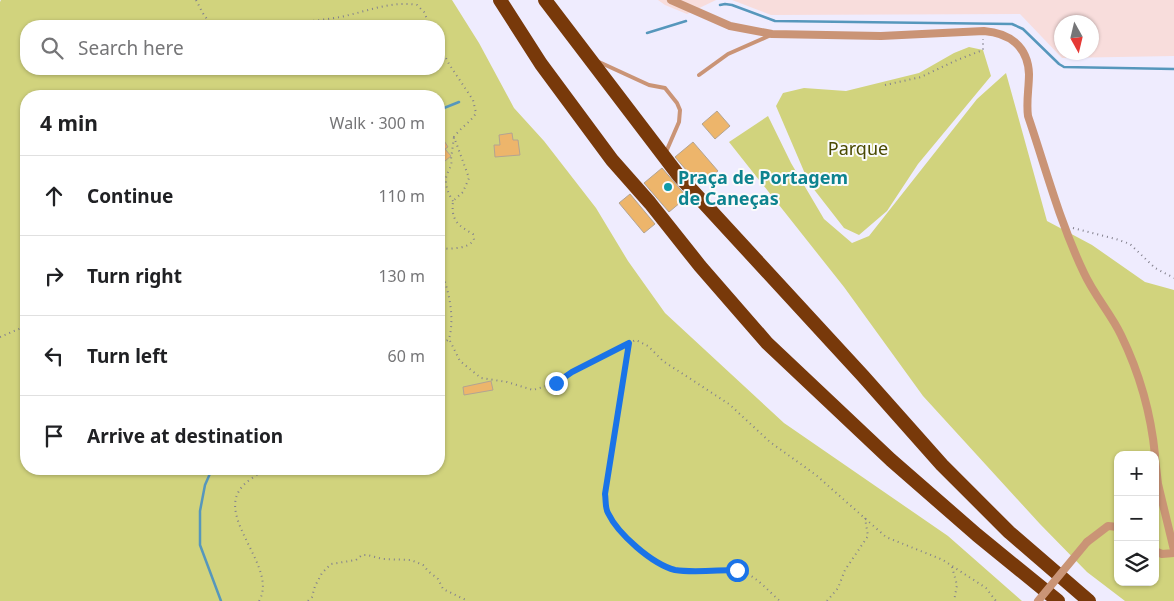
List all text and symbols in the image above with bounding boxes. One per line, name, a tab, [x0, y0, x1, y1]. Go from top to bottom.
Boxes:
north arrow	[1054, 15, 1099, 60]
search box	[20, 20, 445, 75]
icon: search	[38, 34, 66, 62]
text: Search here	[78, 35, 184, 61]
text: 4 min	[40, 109, 98, 137]
text: Walk · 300 m	[330, 112, 425, 134]
park label: Parque	[828, 136, 888, 160]
place label: Praça de Portagem de Caneças	[678, 165, 848, 210]
marker: Praça de Portagem de Caneças	[662, 181, 674, 193]
icon: ahead	[40, 182, 68, 210]
text: Continue	[87, 183, 173, 209]
text: 110 m	[378, 185, 425, 207]
icon: right	[40, 262, 68, 290]
text: Turn right	[87, 263, 182, 289]
text: 130 m	[378, 265, 425, 287]
icon: left	[40, 342, 68, 370]
text: Turn left	[87, 343, 168, 369]
text: 60 m	[388, 345, 425, 367]
route end	[545, 372, 568, 395]
icon: arrive	[40, 422, 68, 450]
text: Arrive at destination	[87, 423, 283, 449]
map controls	[1114, 451, 1159, 586]
button: +	[1114, 451, 1159, 496]
button: −	[1114, 496, 1159, 541]
button: layers	[1114, 541, 1159, 586]
route start	[726, 559, 749, 582]

